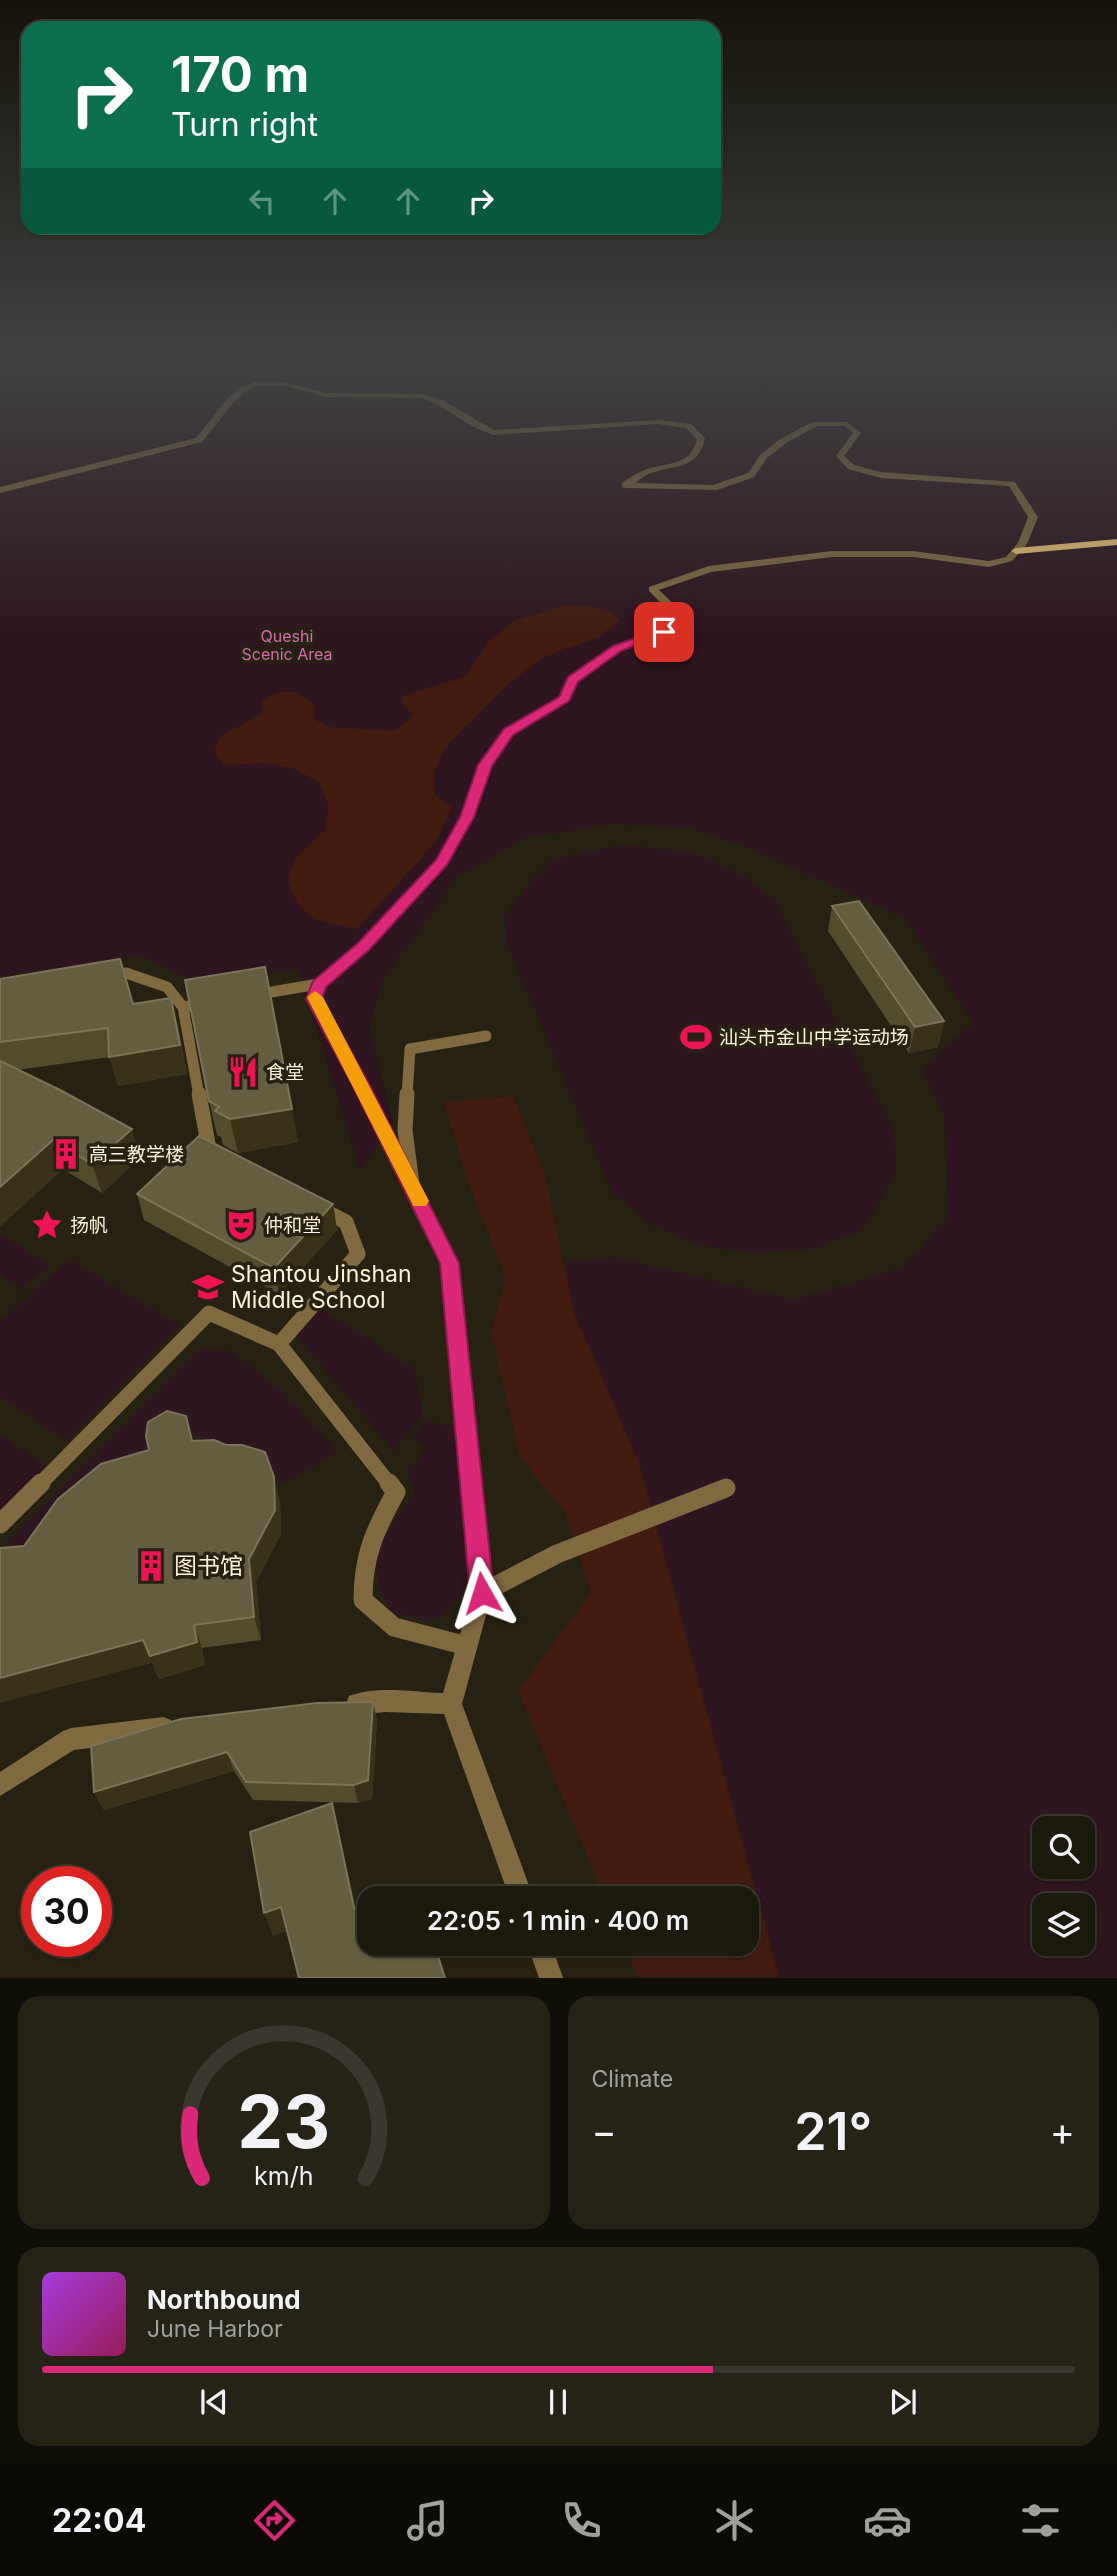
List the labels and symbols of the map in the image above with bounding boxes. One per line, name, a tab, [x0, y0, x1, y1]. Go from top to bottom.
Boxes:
pin	[634, 602, 694, 662]
park label: Queshi Scenic Area	[242, 626, 332, 664]
sports icon: 汕头市金山中学运动场	[679, 1020, 713, 1054]
place label: 汕头市金山中学运动场	[719, 1026, 909, 1049]
restaurant icon: 食堂	[226, 1055, 260, 1089]
place label: 食堂	[266, 1061, 304, 1084]
building icon: 高三教学楼	[49, 1137, 83, 1171]
place label: 高三教学楼	[89, 1143, 184, 1166]
place icon: 扬帆	[30, 1208, 64, 1242]
theatre icon: 仲和堂	[224, 1208, 258, 1242]
place label: 扬帆	[70, 1214, 108, 1237]
place label: 仲和堂	[264, 1214, 321, 1237]
place label: Shantou Jinshan Middle School	[231, 1260, 412, 1314]
school or university icon: Shantou Jinshan Middle School	[191, 1270, 225, 1304]
building icon: 图书馆	[134, 1549, 168, 1583]
place label: 图书馆	[174, 1552, 243, 1580]
position arrow	[445, 1556, 519, 1630]
speed limit sign: 30	[21, 1866, 112, 1957]

